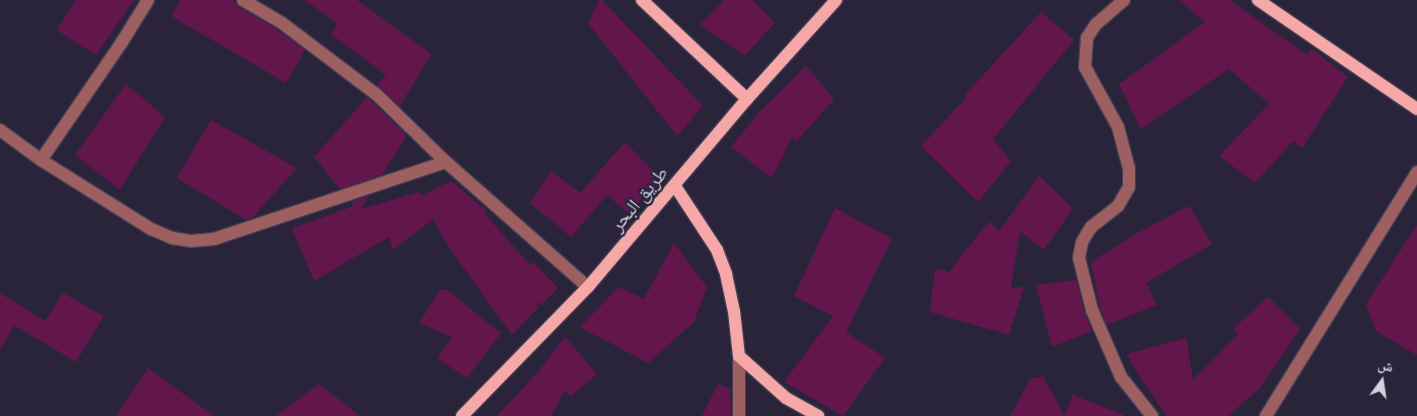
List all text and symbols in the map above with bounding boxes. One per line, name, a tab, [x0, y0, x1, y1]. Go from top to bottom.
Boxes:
street label: طريق البحر	[605, 162, 673, 236]
north arrow	[1357, 356, 1407, 406]
text: ش	[1376, 356, 1395, 376]

